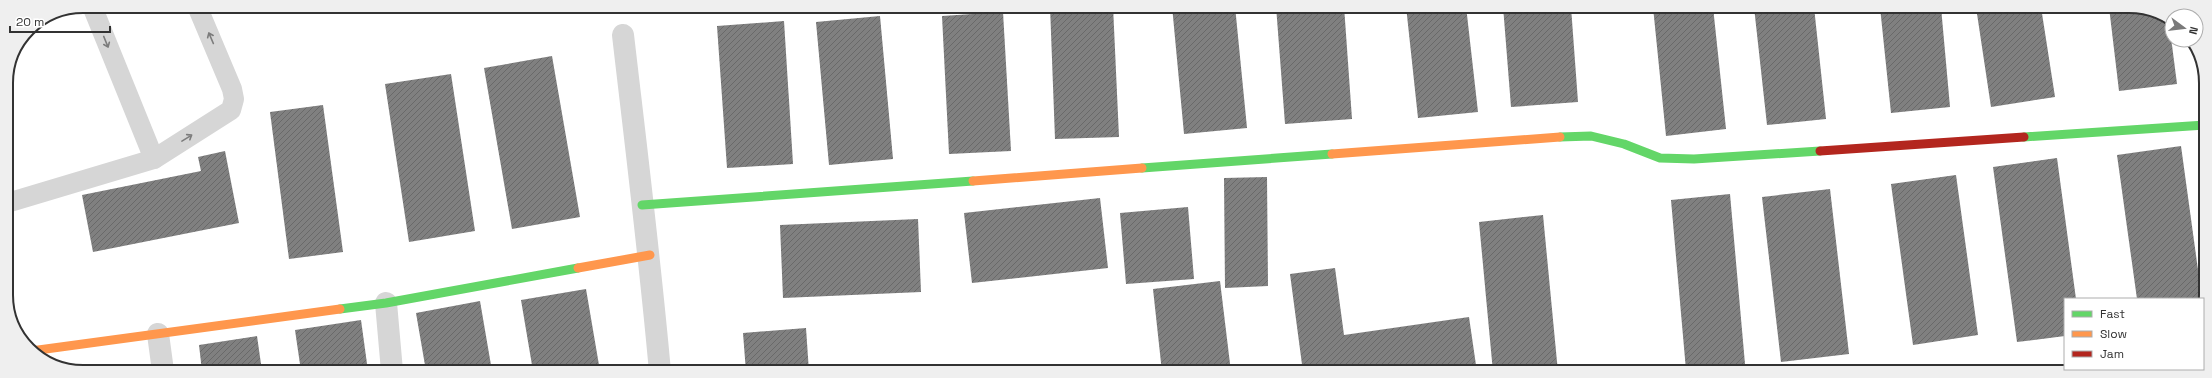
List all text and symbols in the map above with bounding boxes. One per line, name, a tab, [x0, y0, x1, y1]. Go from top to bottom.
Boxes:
scale bar	[10, 8, 110, 34]
north arrow	[2164, 8, 2204, 48]
text: 20 m	[16, 14, 44, 30]
text: N	[2186, 25, 2201, 36]
one-way arrow	[206, 32, 214, 44]
one-way arrow	[103, 36, 111, 48]
one-way arrow	[181, 134, 192, 142]
legend	[2064, 298, 2204, 370]
text: Fast	[2100, 306, 2125, 322]
text: Slow	[2100, 326, 2127, 342]
text: Jam	[2100, 346, 2124, 362]

